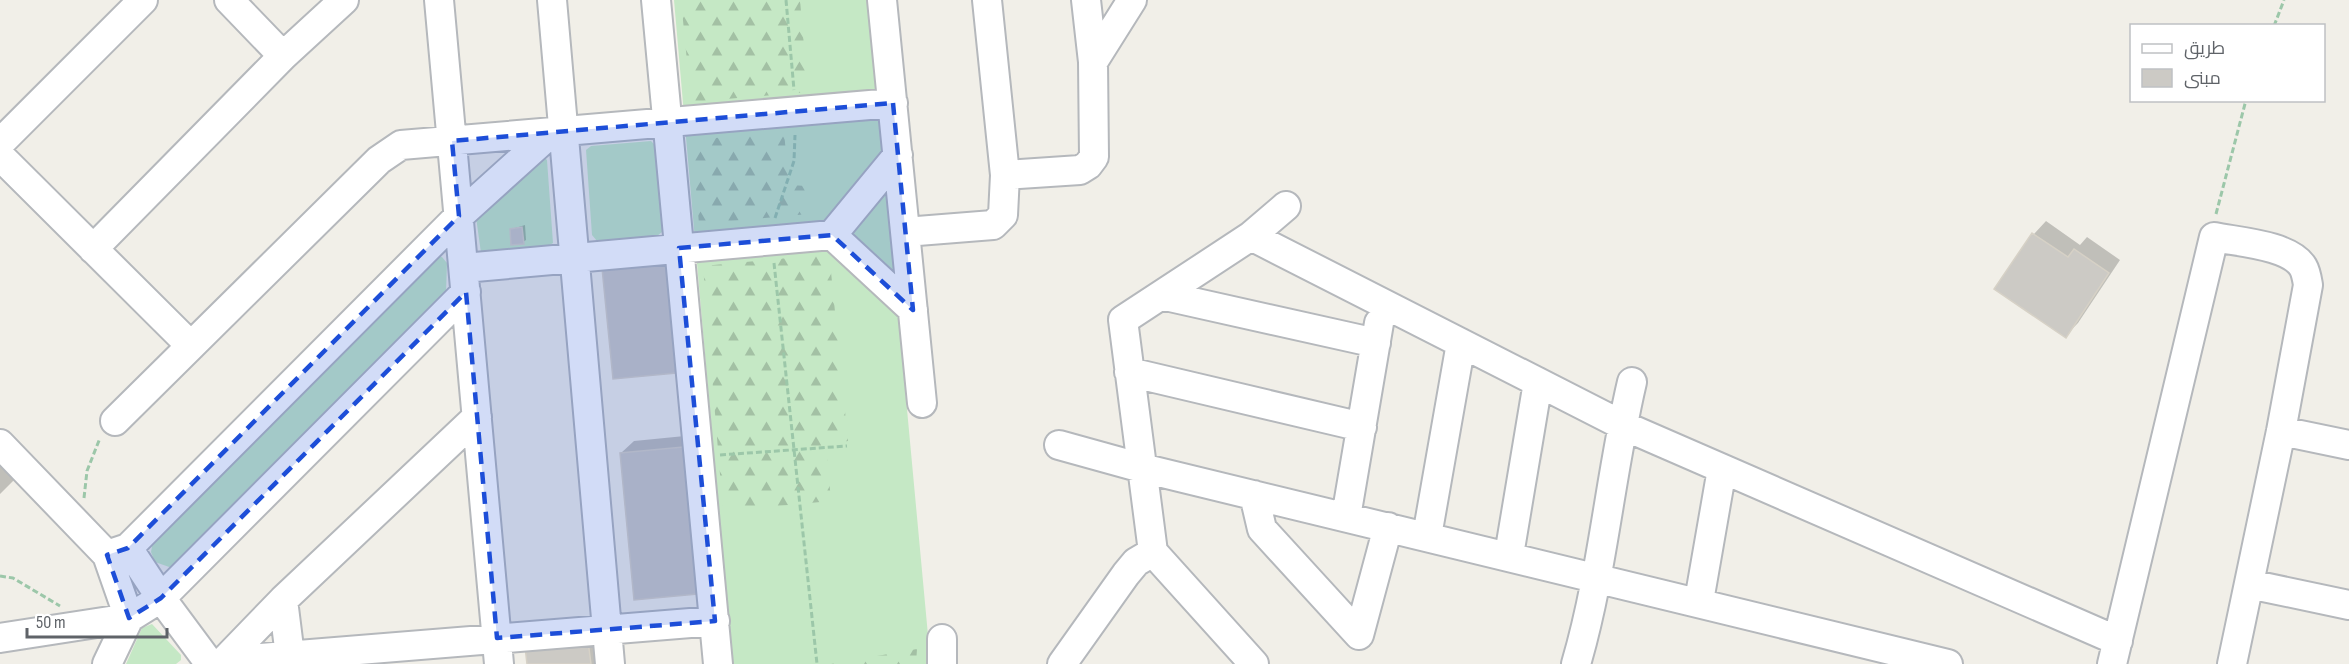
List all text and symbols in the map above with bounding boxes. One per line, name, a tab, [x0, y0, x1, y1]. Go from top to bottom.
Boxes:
legend	[2130, 24, 2325, 102]
text: طريق	[2184, 38, 2225, 60]
text: مبنى	[2184, 68, 2221, 89]
scale bar	[27, 601, 166, 639]
text: 50 m	[36, 612, 66, 633]

